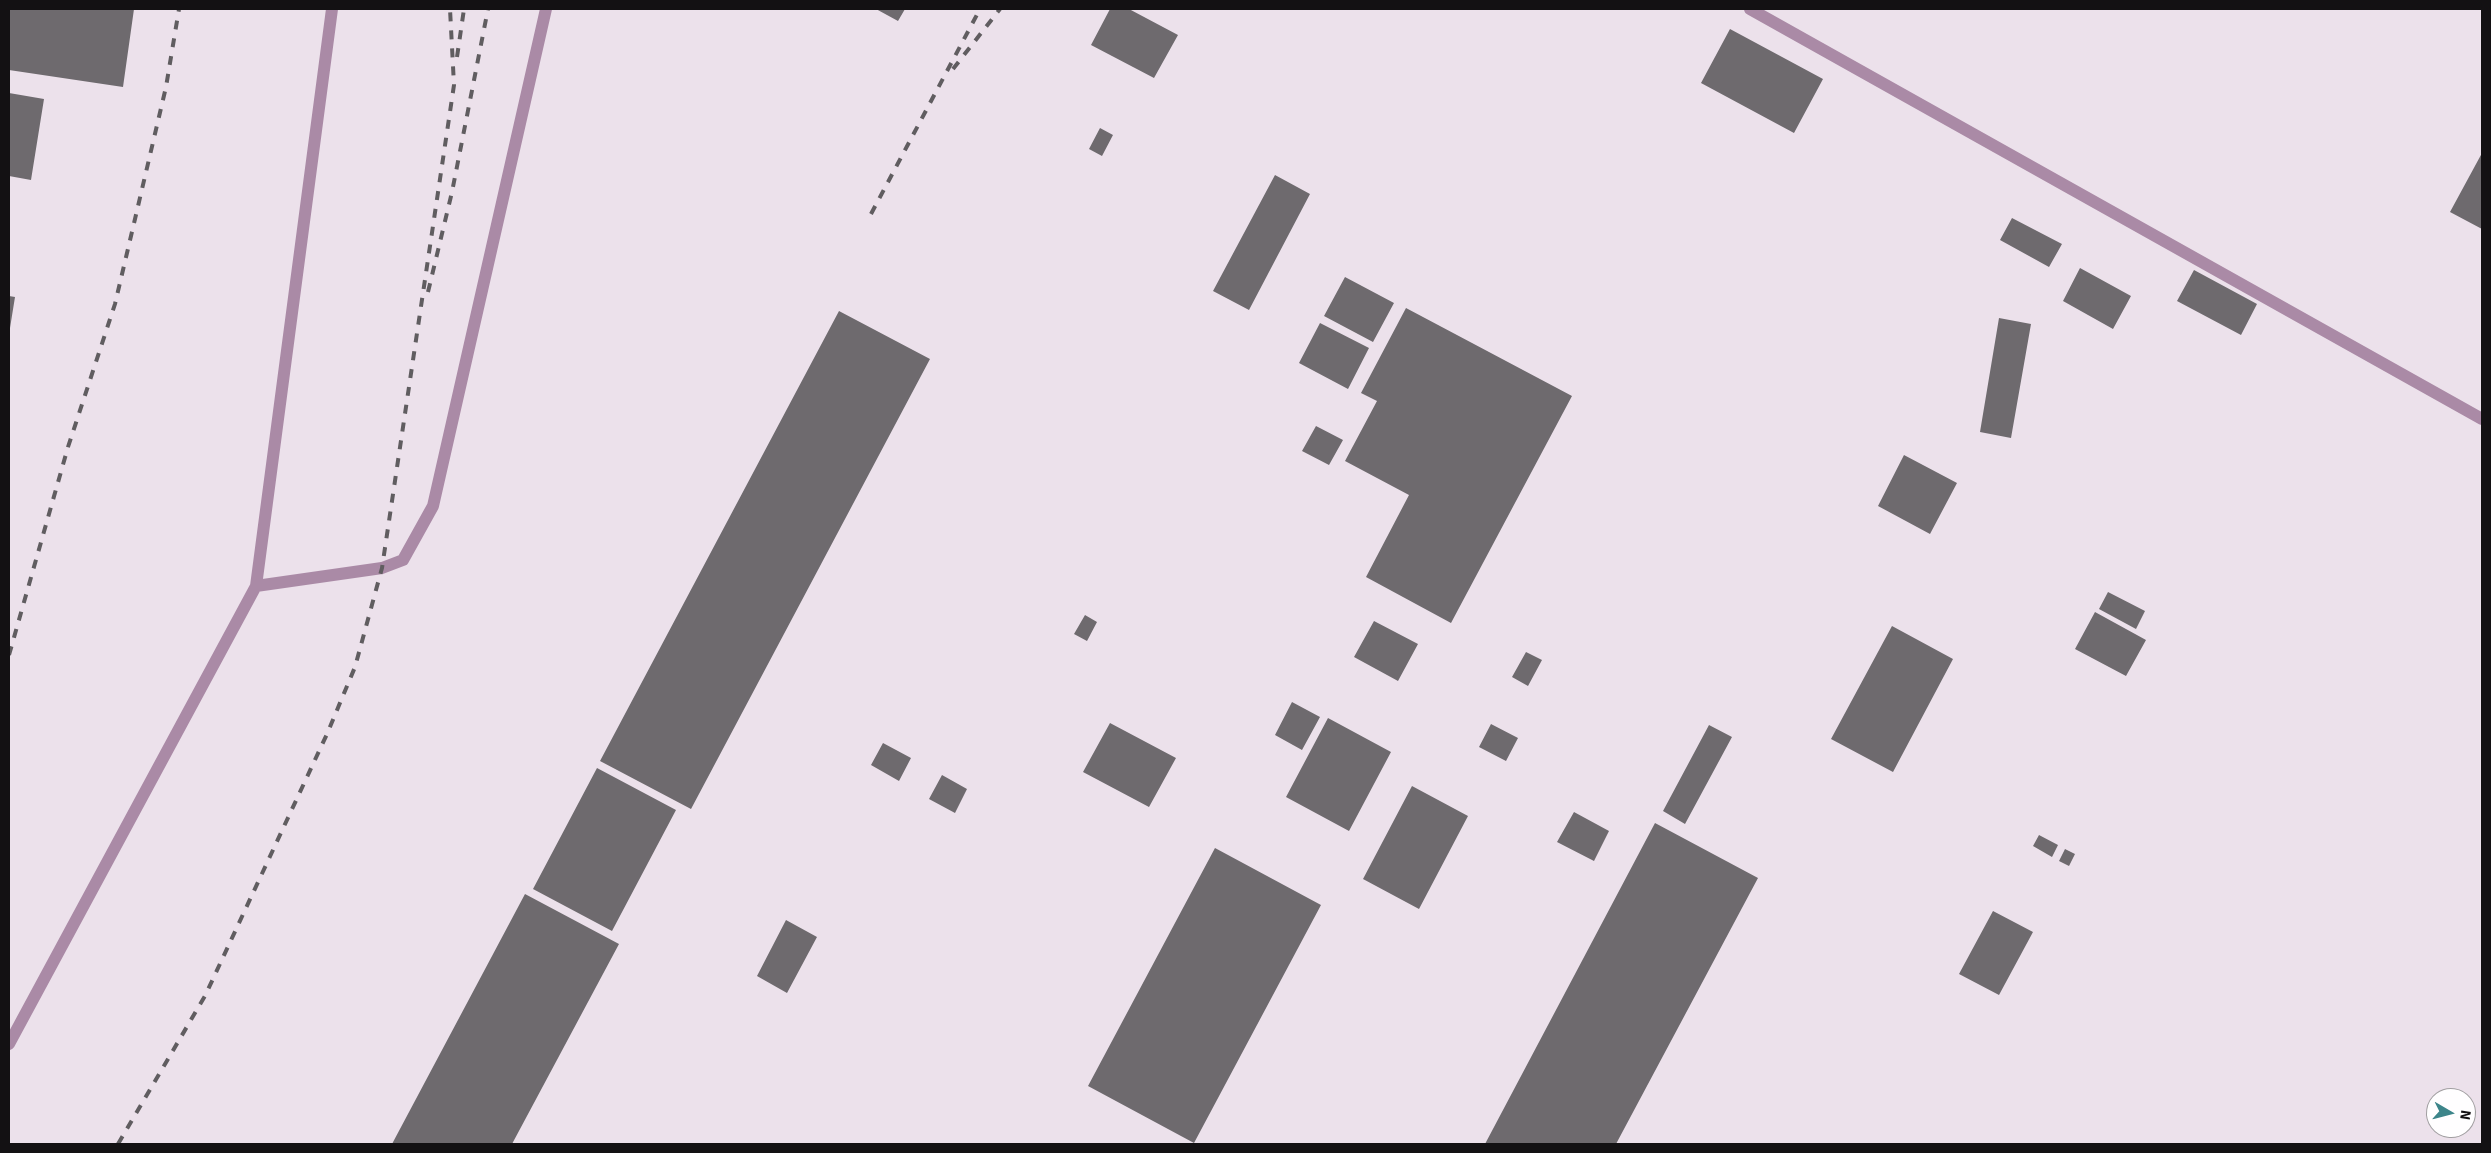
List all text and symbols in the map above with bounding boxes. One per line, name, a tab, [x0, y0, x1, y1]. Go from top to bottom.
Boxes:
north arrow	[2426, 1088, 2476, 1138]
text: N	[2456, 1109, 2474, 1121]

